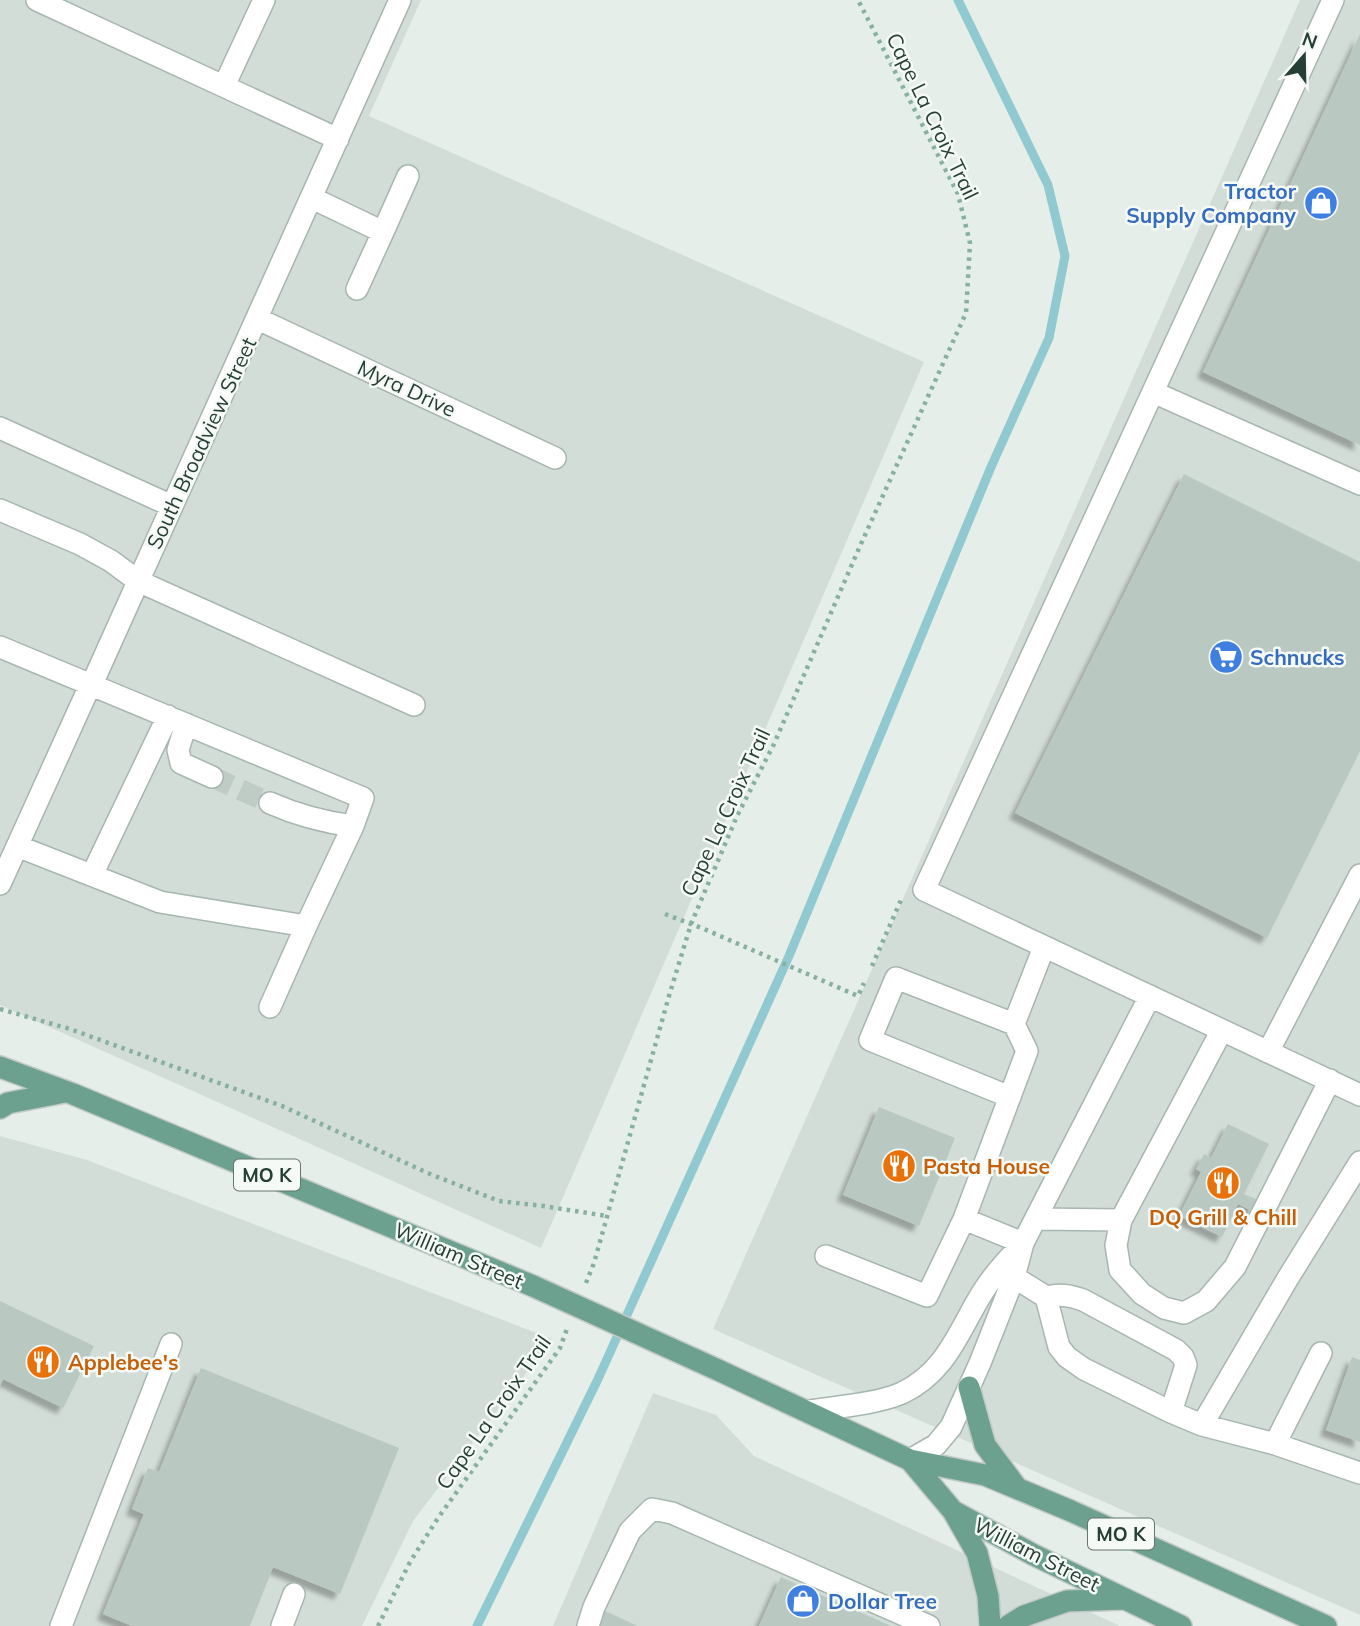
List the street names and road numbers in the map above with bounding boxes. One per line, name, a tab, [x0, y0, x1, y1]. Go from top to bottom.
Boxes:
street label: Cape La Croix Trail	[881, 28, 985, 204]
street label: South Broadview Street	[141, 333, 261, 553]
street label: Myra Drive	[354, 354, 460, 422]
street label: Cape La Croix Trail	[675, 724, 775, 900]
road number: MO K	[234, 1160, 300, 1190]
street label: William Street	[390, 1216, 528, 1294]
street label: Cape La Croix Trail	[430, 1330, 556, 1494]
street label: William Street	[970, 1511, 1104, 1597]
road number: MO K	[1088, 1518, 1154, 1550]

